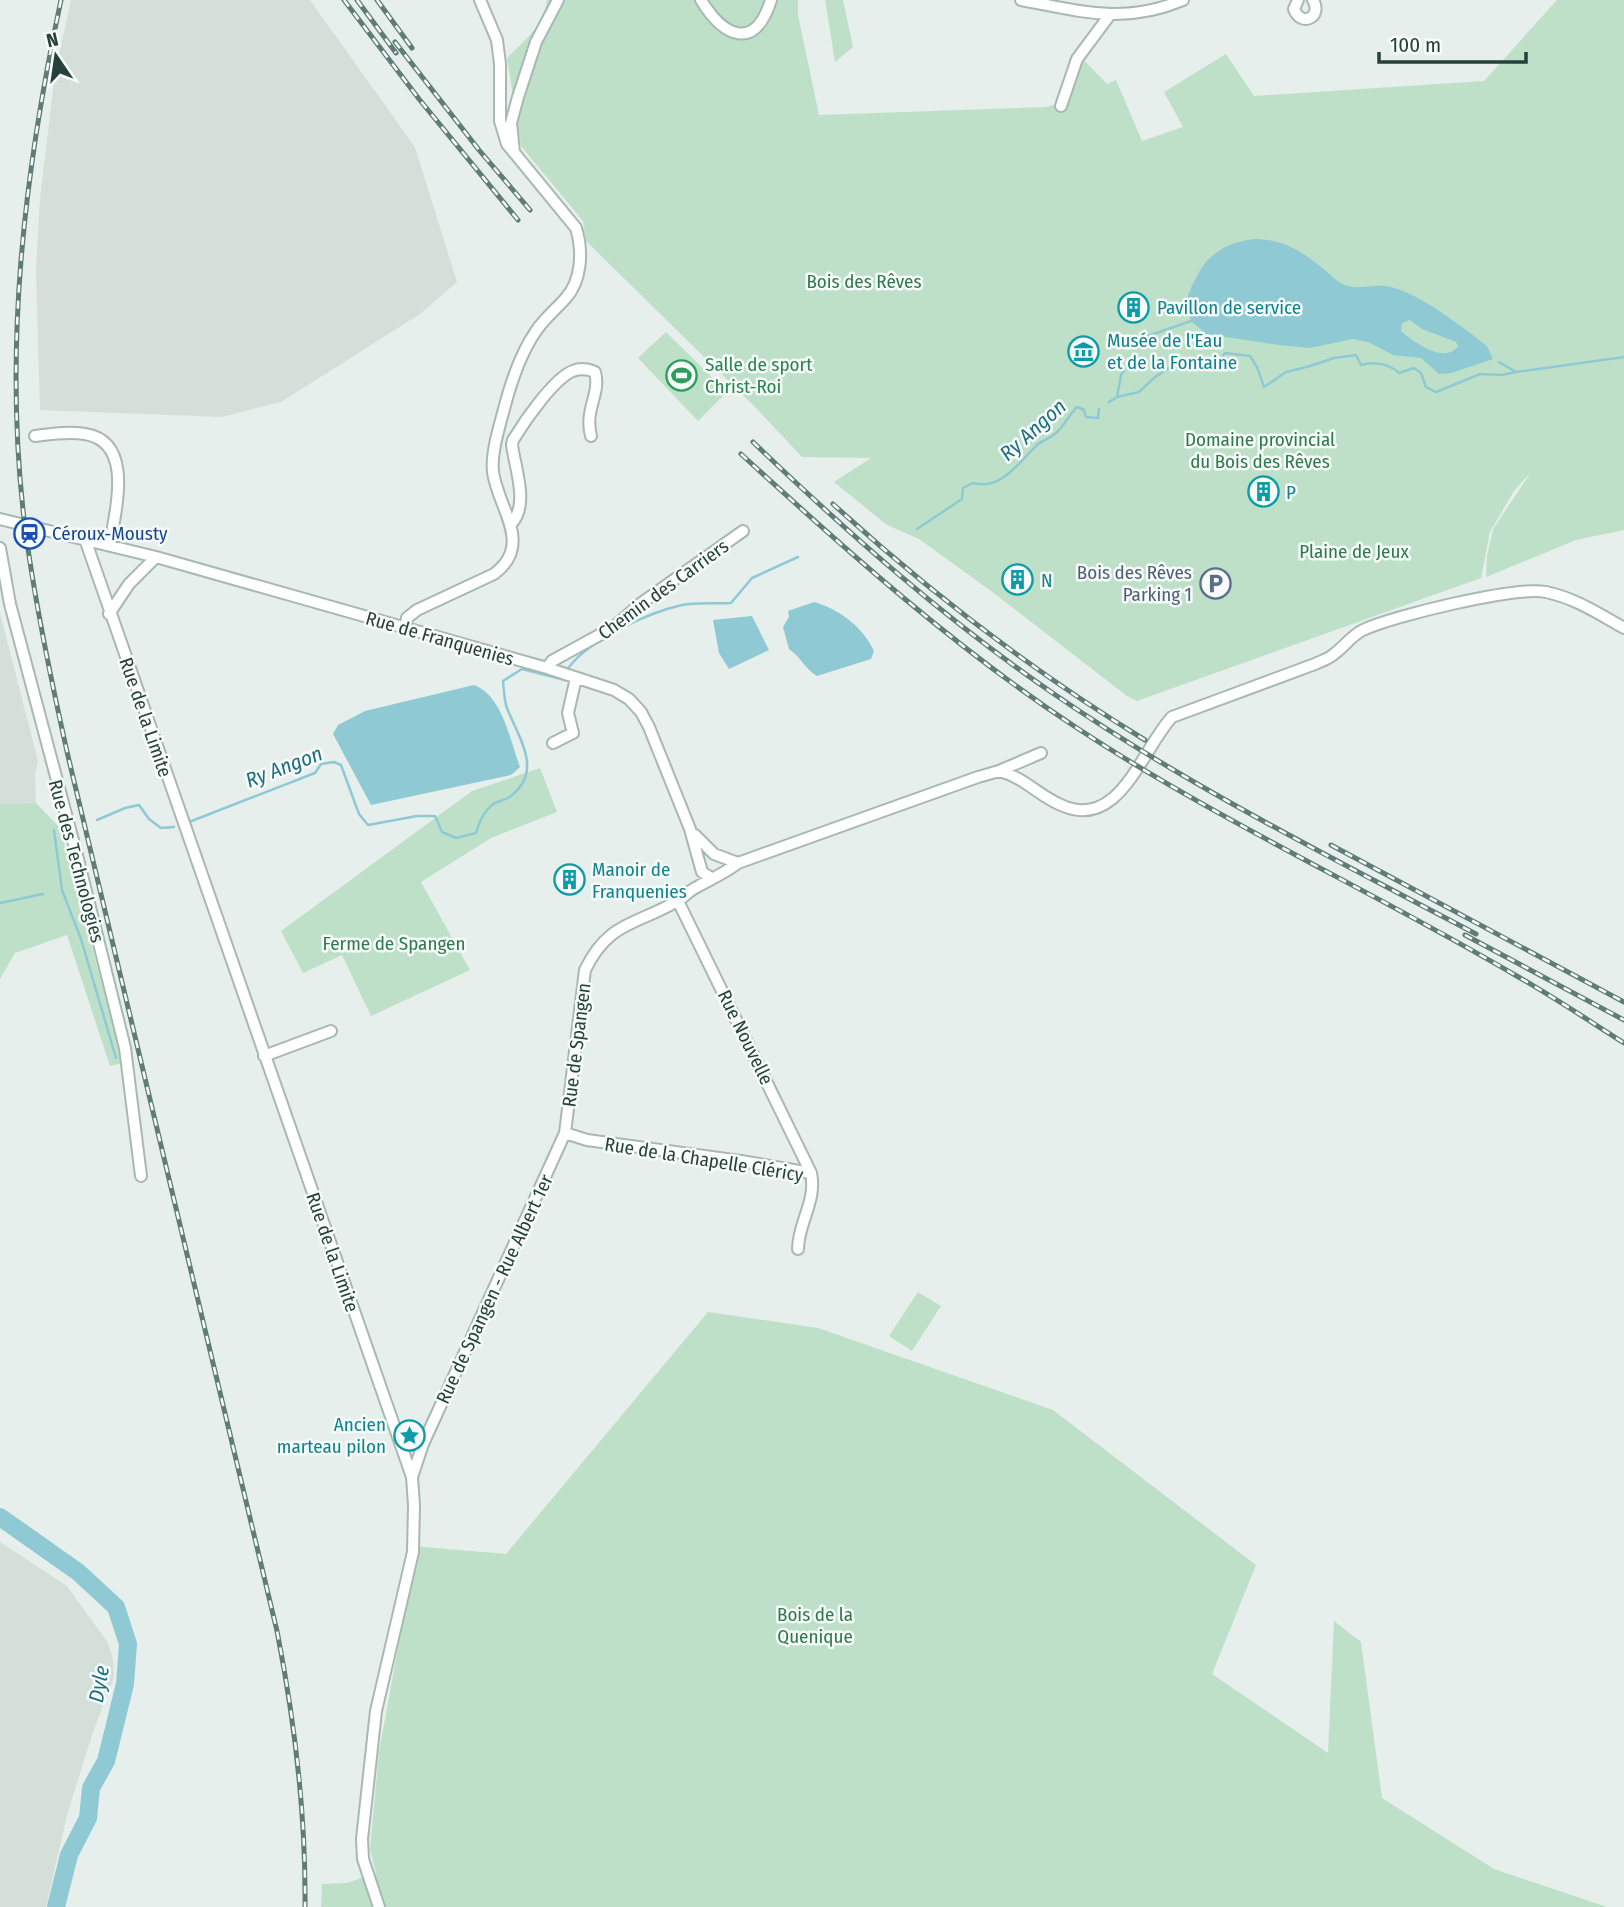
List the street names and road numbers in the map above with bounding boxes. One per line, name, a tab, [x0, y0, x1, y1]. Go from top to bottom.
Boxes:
street label: Chemin des Carriers	[594, 534, 733, 644]
street label: Rue de Franquenies	[363, 606, 517, 671]
street label: Rue de la Limite	[114, 654, 177, 780]
street label: Rue des Technologies	[44, 777, 109, 945]
street label: Rue de Spangen	[557, 982, 596, 1108]
street label: Rue Nouvelle	[713, 986, 778, 1088]
street label: Rue de la Chapelle Cléricy	[603, 1132, 805, 1187]
street label: Rue de Spangen - Rue Albert 1er	[431, 1171, 558, 1407]
street label: Rue de la Limite	[301, 1189, 364, 1315]

